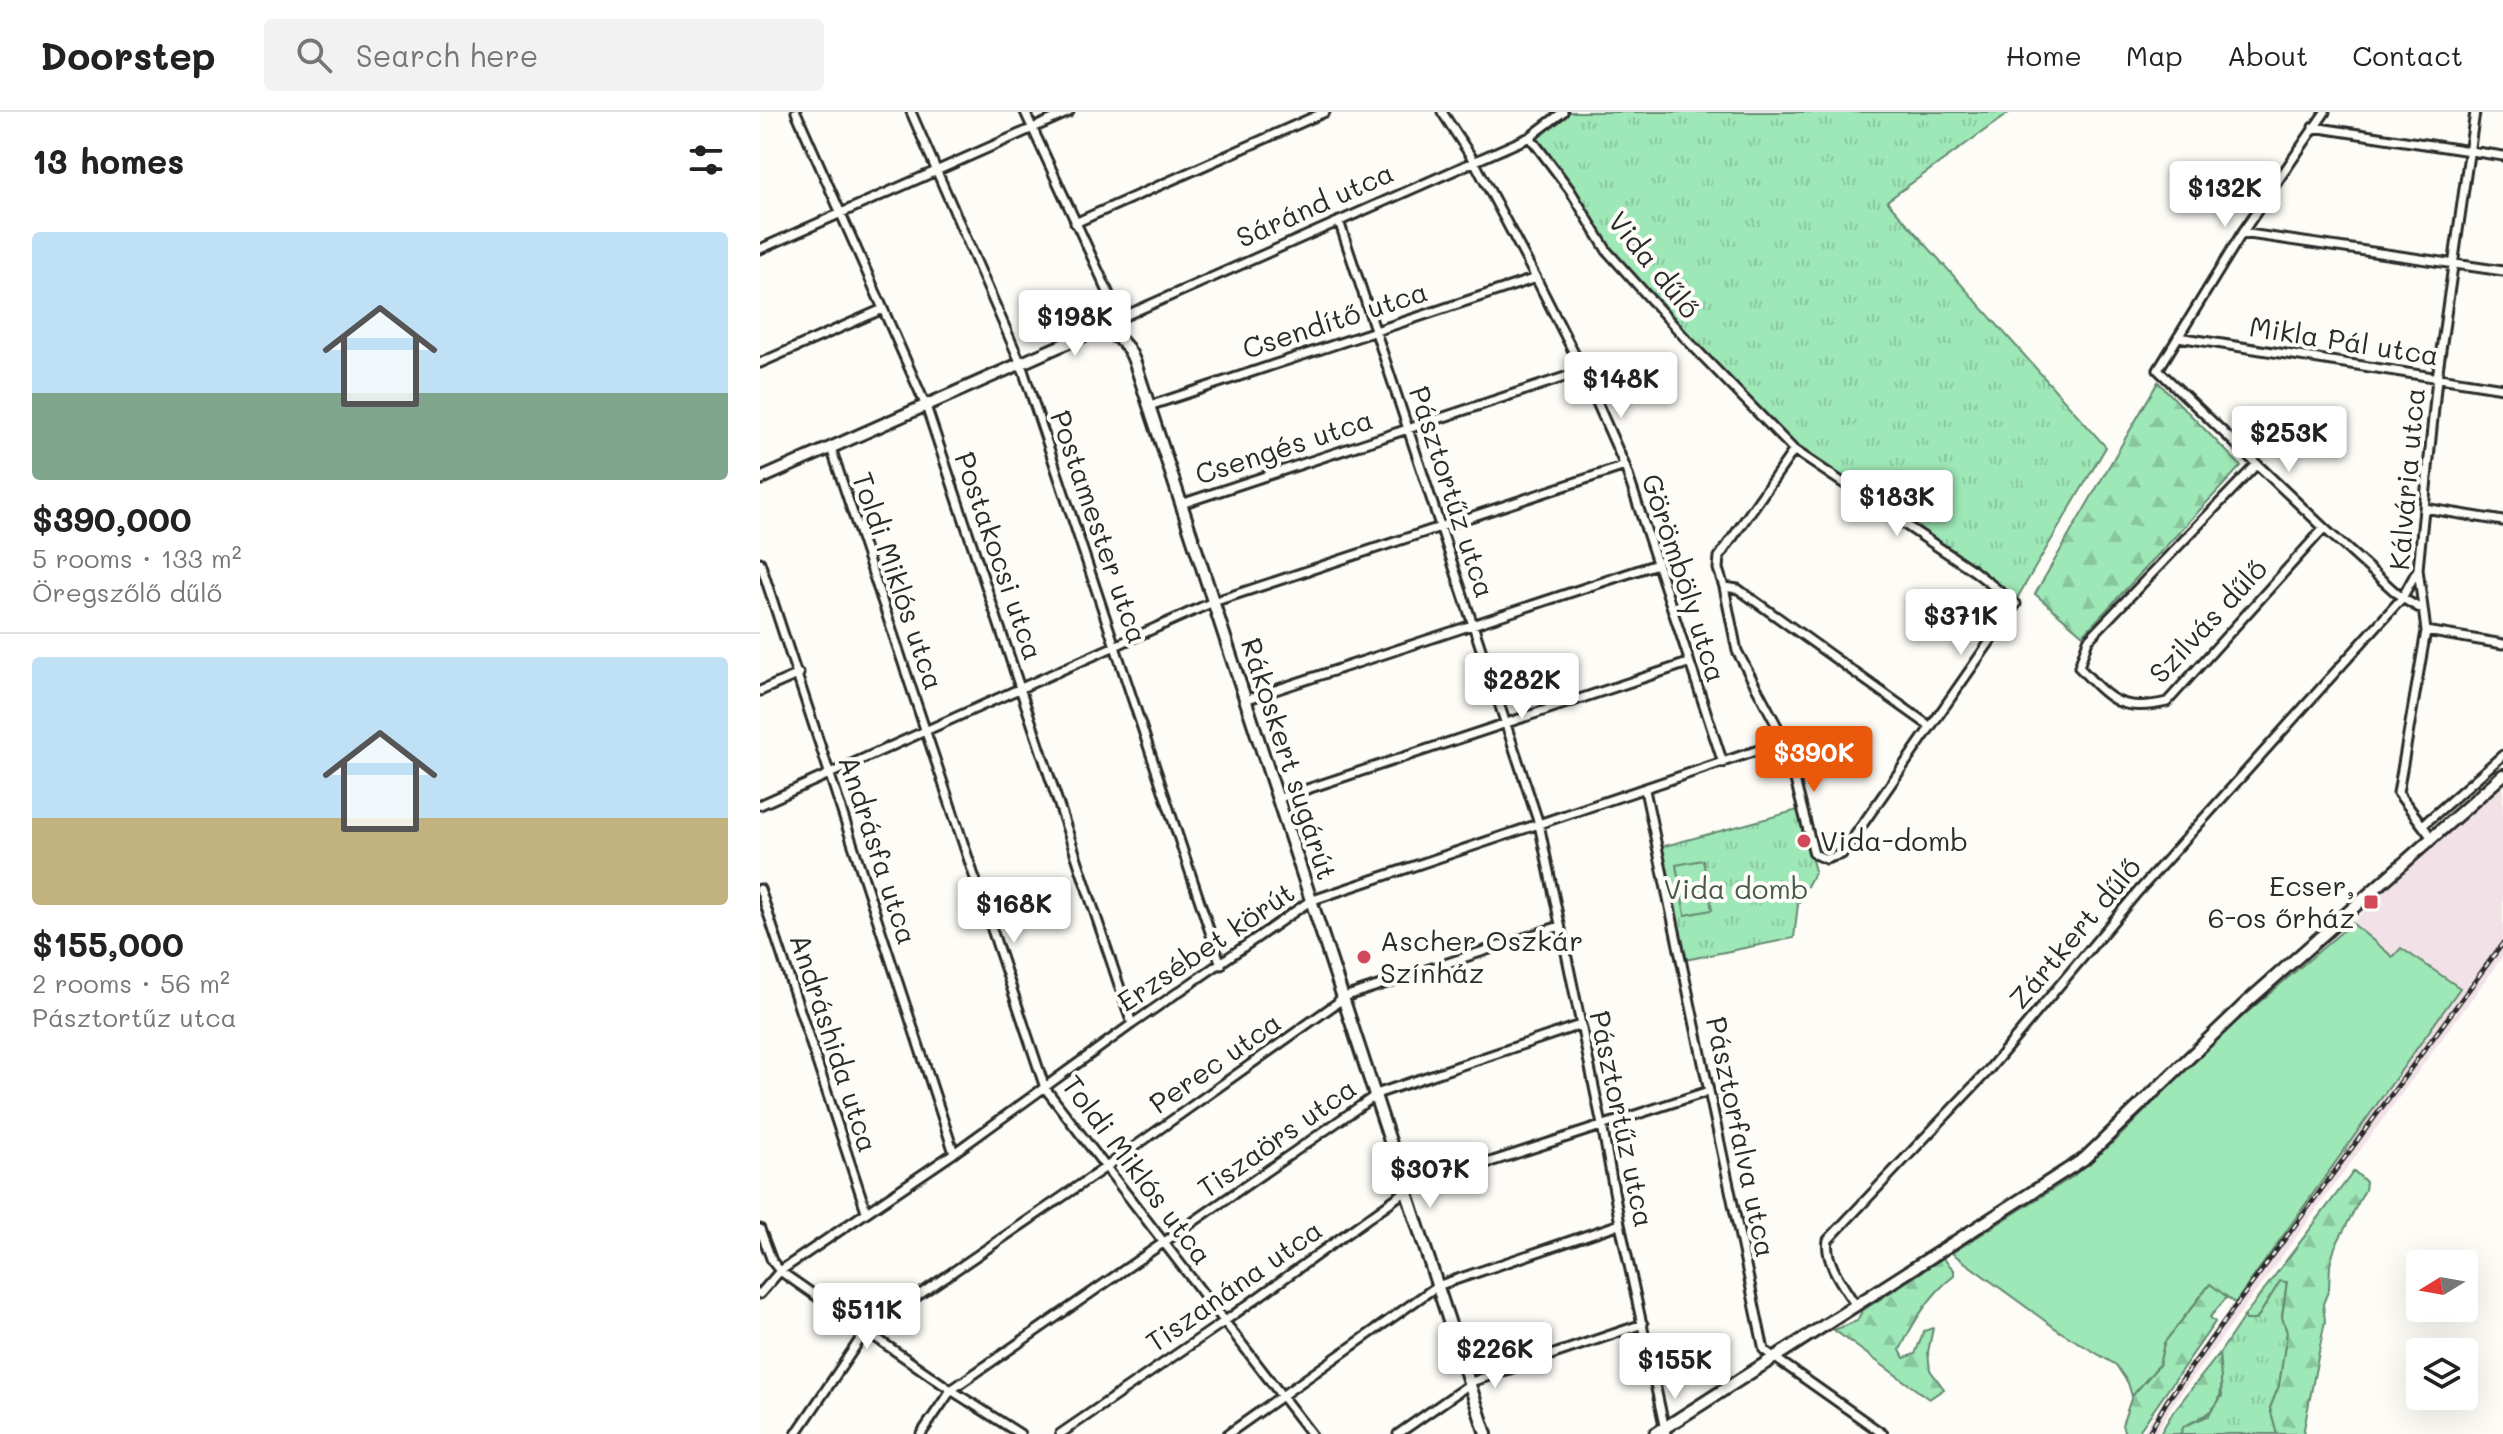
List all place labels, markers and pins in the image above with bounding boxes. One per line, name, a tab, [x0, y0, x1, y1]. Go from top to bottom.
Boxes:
pin: $132K	[2169, 161, 2281, 229]
pin: $198K	[1019, 290, 1131, 358]
pin: $148K	[1565, 352, 1677, 420]
pin: $253K	[2233, 406, 2345, 474]
pin: $183K	[1841, 470, 1953, 538]
pin: $371K	[1905, 589, 2017, 657]
pin: $282K	[1466, 653, 1578, 721]
pin: $390K	[1758, 726, 1870, 794]
place label: Vida-domb	[1820, 822, 1968, 858]
marker: Vida-domb	[1795, 832, 1813, 850]
place label: Ecser, 6-os őrház	[2208, 867, 2355, 935]
pin: $168K	[958, 877, 1070, 945]
marker: Ecser, 6-os őrház	[2362, 893, 2380, 911]
place label: Ascher Oszkár Színház	[1380, 922, 1583, 990]
marker: Ascher Oszkár Színház	[1355, 948, 1373, 966]
pin: $307K	[1374, 1142, 1486, 1210]
pin: $511K	[811, 1283, 923, 1351]
pin: $226K	[1439, 1322, 1551, 1390]
pin: $155K	[1619, 1333, 1731, 1401]

